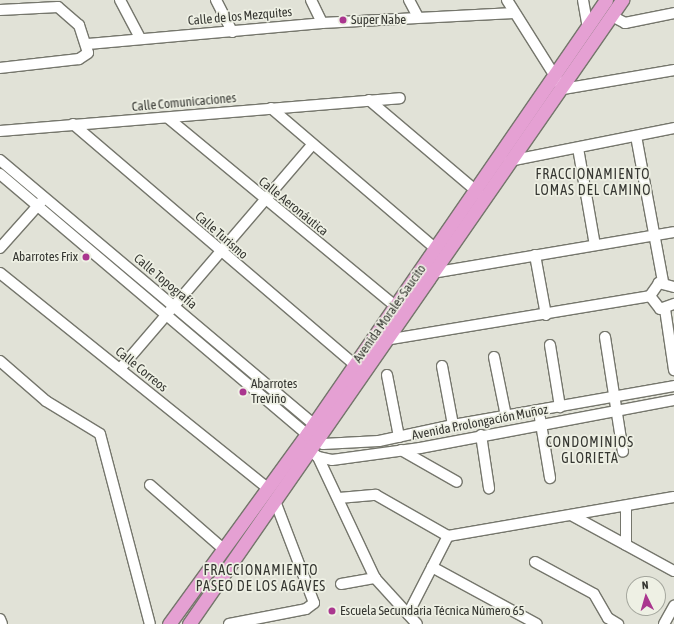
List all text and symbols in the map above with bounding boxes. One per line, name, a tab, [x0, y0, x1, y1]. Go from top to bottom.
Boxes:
street label: Calle de los Mezquites	[187, 5, 293, 29]
place label: Super Nabe	[351, 12, 406, 28]
marker: Super Nabe	[338, 15, 348, 25]
street label: Calle Comunicaciones	[131, 91, 237, 115]
district label: FRACCIONAMIENTO LOMAS DEL CAMINO	[534, 166, 652, 198]
street label: Calle Aeronáutica	[255, 174, 331, 240]
street label: Calle Turismo	[192, 209, 250, 263]
place label: Abarrotes Frix	[13, 249, 78, 265]
street label: Calle Topografía	[130, 251, 200, 313]
marker: Abarrotes Frix	[81, 252, 91, 262]
street label: Avenida Morales Saucito	[350, 262, 430, 366]
street label: Calle Correos	[112, 344, 170, 396]
place label: Abarrotes Treviño	[251, 377, 297, 408]
marker: Abarrotes Treviño	[238, 387, 248, 397]
street label: Avenida Prolongación Muñoz	[411, 402, 549, 444]
district label: CONDOMINIOS GLORIETA	[546, 434, 634, 466]
district label: FRACCIONAMIENTO PASEO DE LOS AGAVES	[196, 562, 326, 594]
north arrow	[626, 576, 666, 616]
text: N	[641, 579, 649, 591]
place label: Escuela Secundaria Técnica Número 65	[340, 603, 525, 619]
marker: Escuela Secundaria Técnica Número 65	[327, 606, 337, 616]

